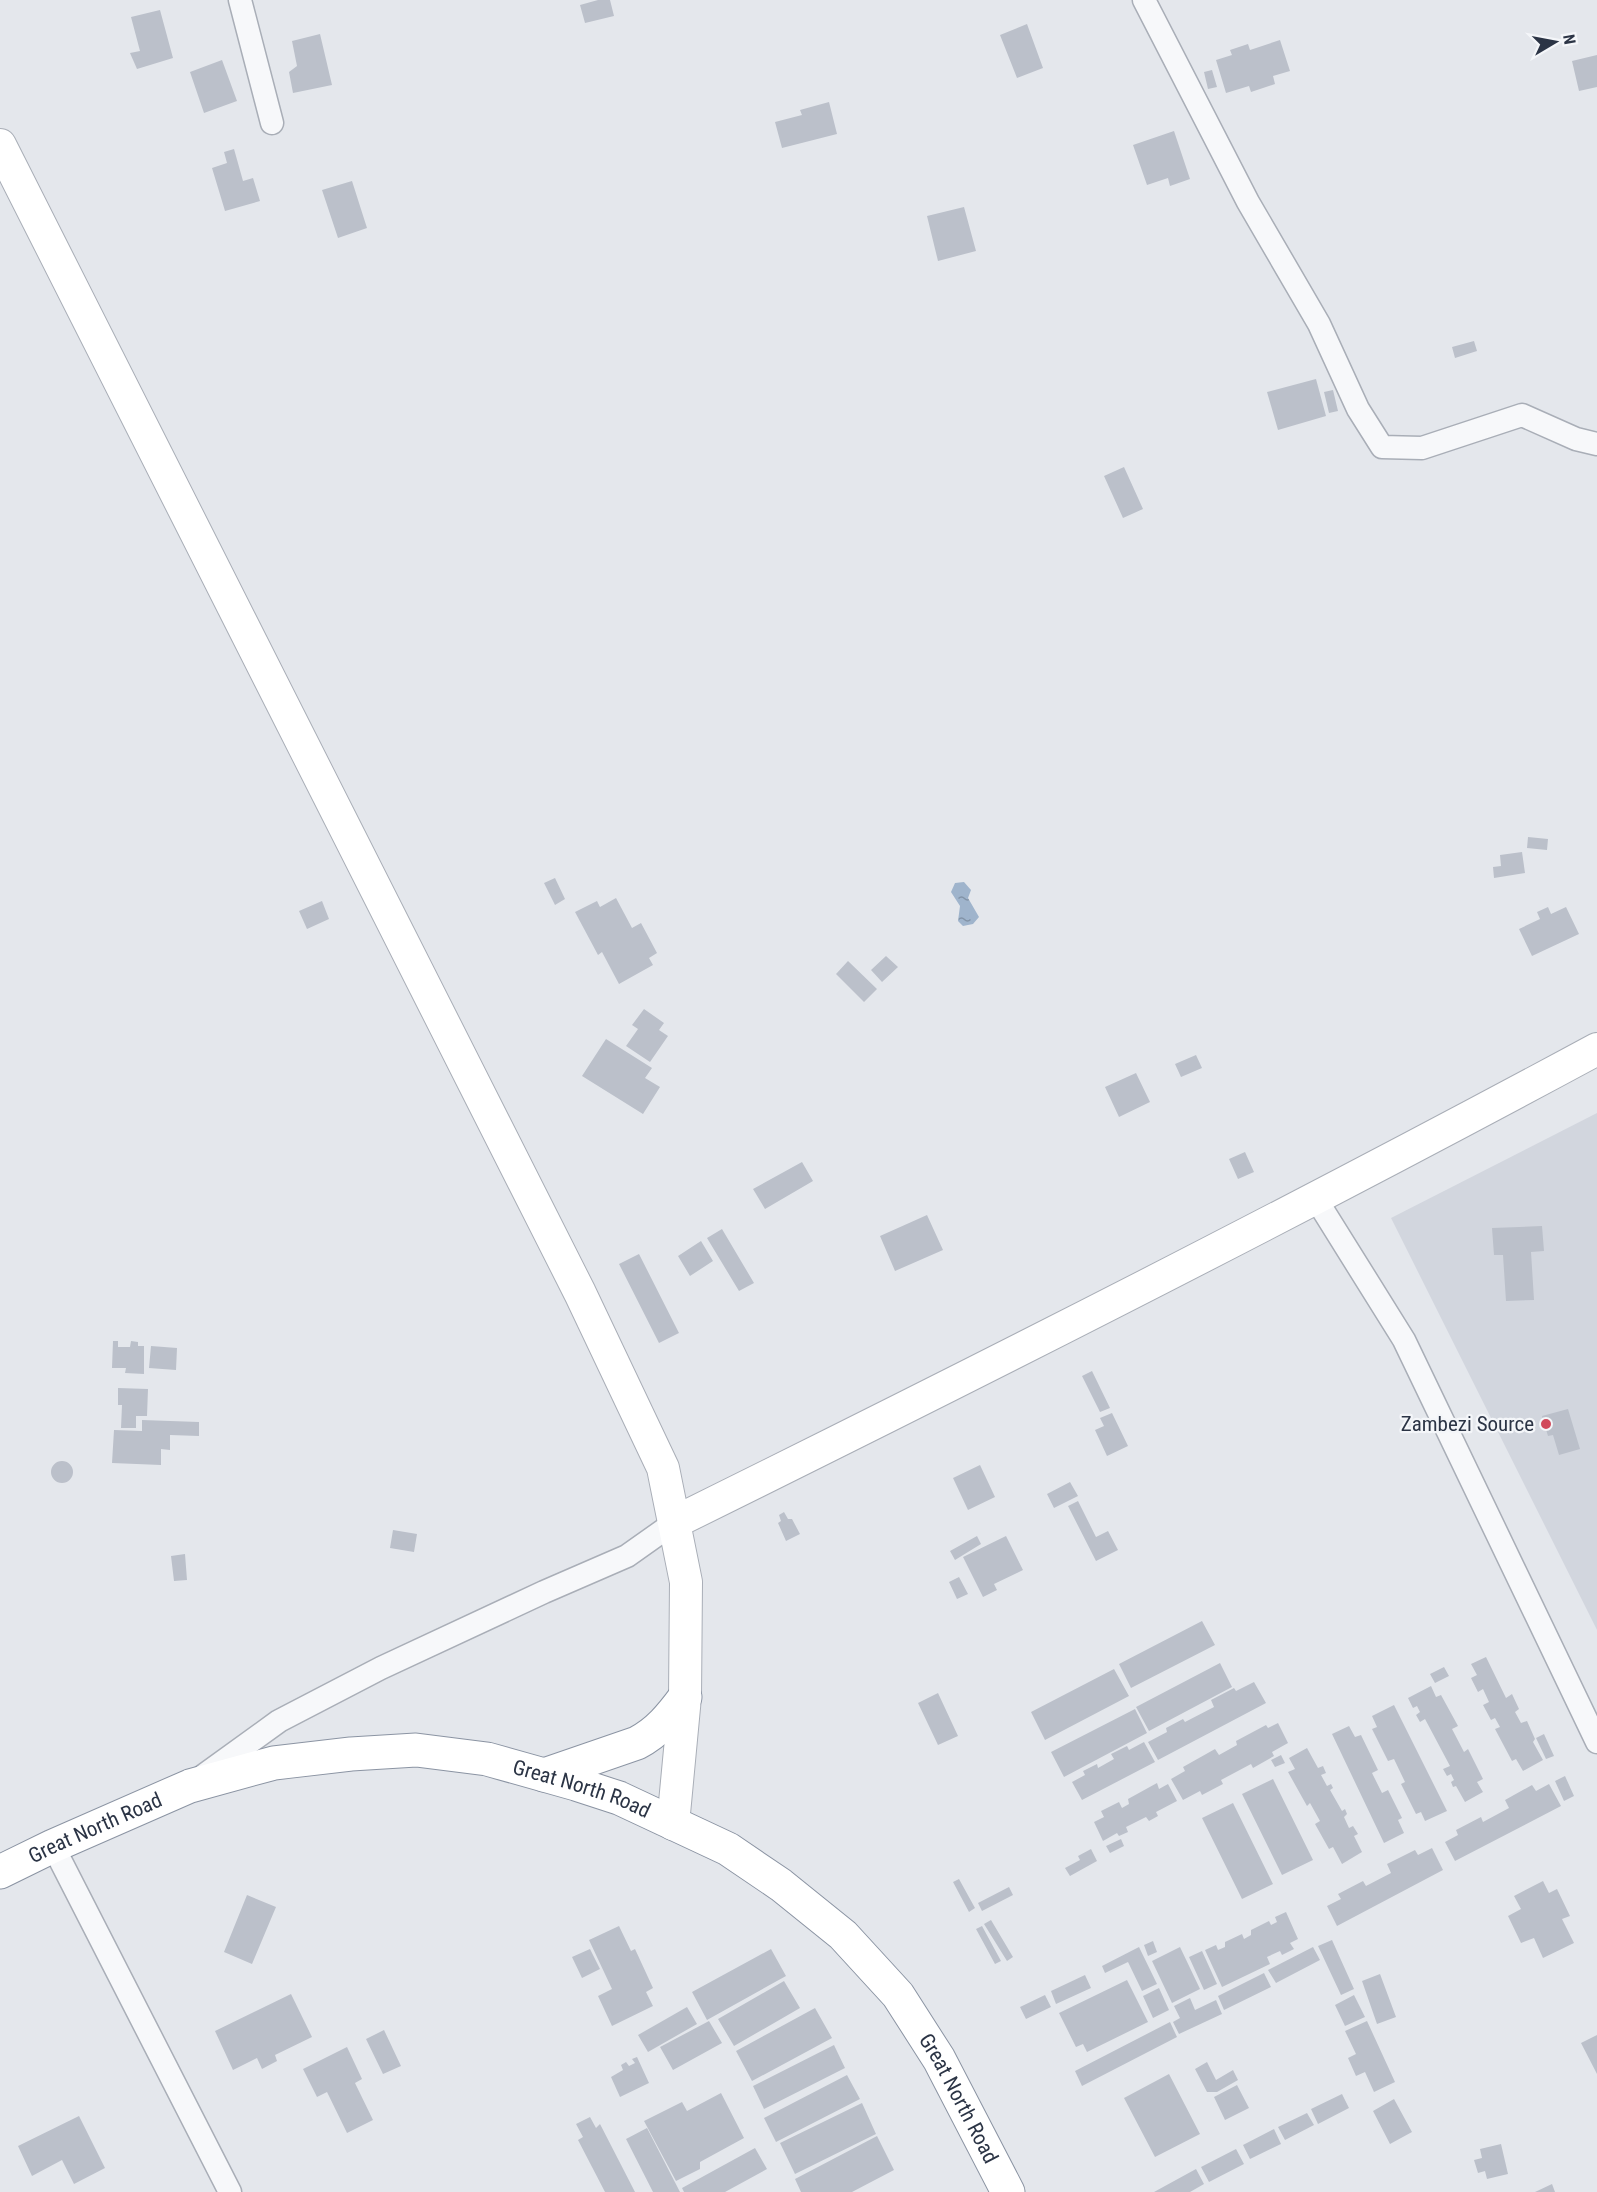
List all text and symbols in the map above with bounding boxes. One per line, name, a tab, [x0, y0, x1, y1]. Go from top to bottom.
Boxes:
north arrow	[1525, 12, 1585, 72]
text: N	[1559, 33, 1579, 46]
place label: Zambezi Source	[1401, 1412, 1534, 1436]
marker: Zambezi Source	[1539, 1417, 1553, 1431]
street label: Great North Road	[510, 1755, 654, 1823]
street label: Great North Road	[25, 1788, 166, 1868]
street label: Great North Road	[914, 2029, 1003, 2167]

